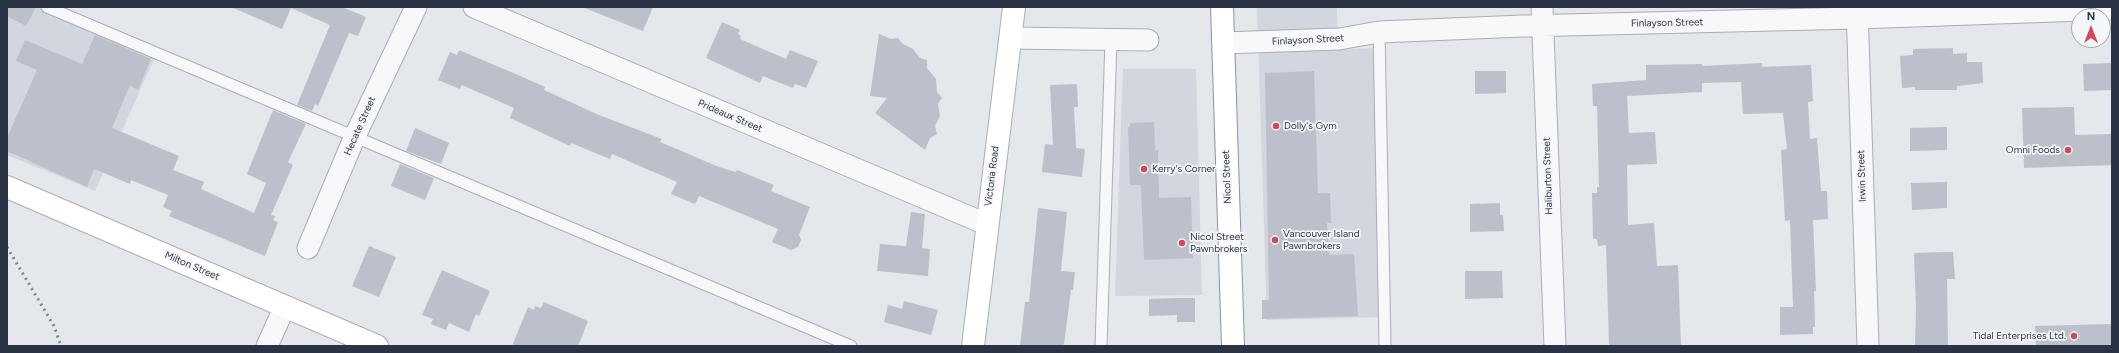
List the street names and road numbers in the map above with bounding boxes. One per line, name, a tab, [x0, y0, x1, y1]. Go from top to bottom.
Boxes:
street label: Finlayson Street	[1631, 16, 1703, 30]
street label: Finlayson Street	[1272, 32, 1344, 48]
street label: Hecate Street	[342, 95, 378, 157]
street label: Prideaux Street	[696, 97, 764, 135]
street label: Haliburton Street	[1541, 137, 1555, 215]
street label: Victoria Road	[982, 145, 1002, 207]
street label: Nicol Street	[1220, 150, 1234, 204]
street label: Irwin Street	[1855, 150, 1869, 202]
street label: Milton Street	[163, 249, 221, 283]

